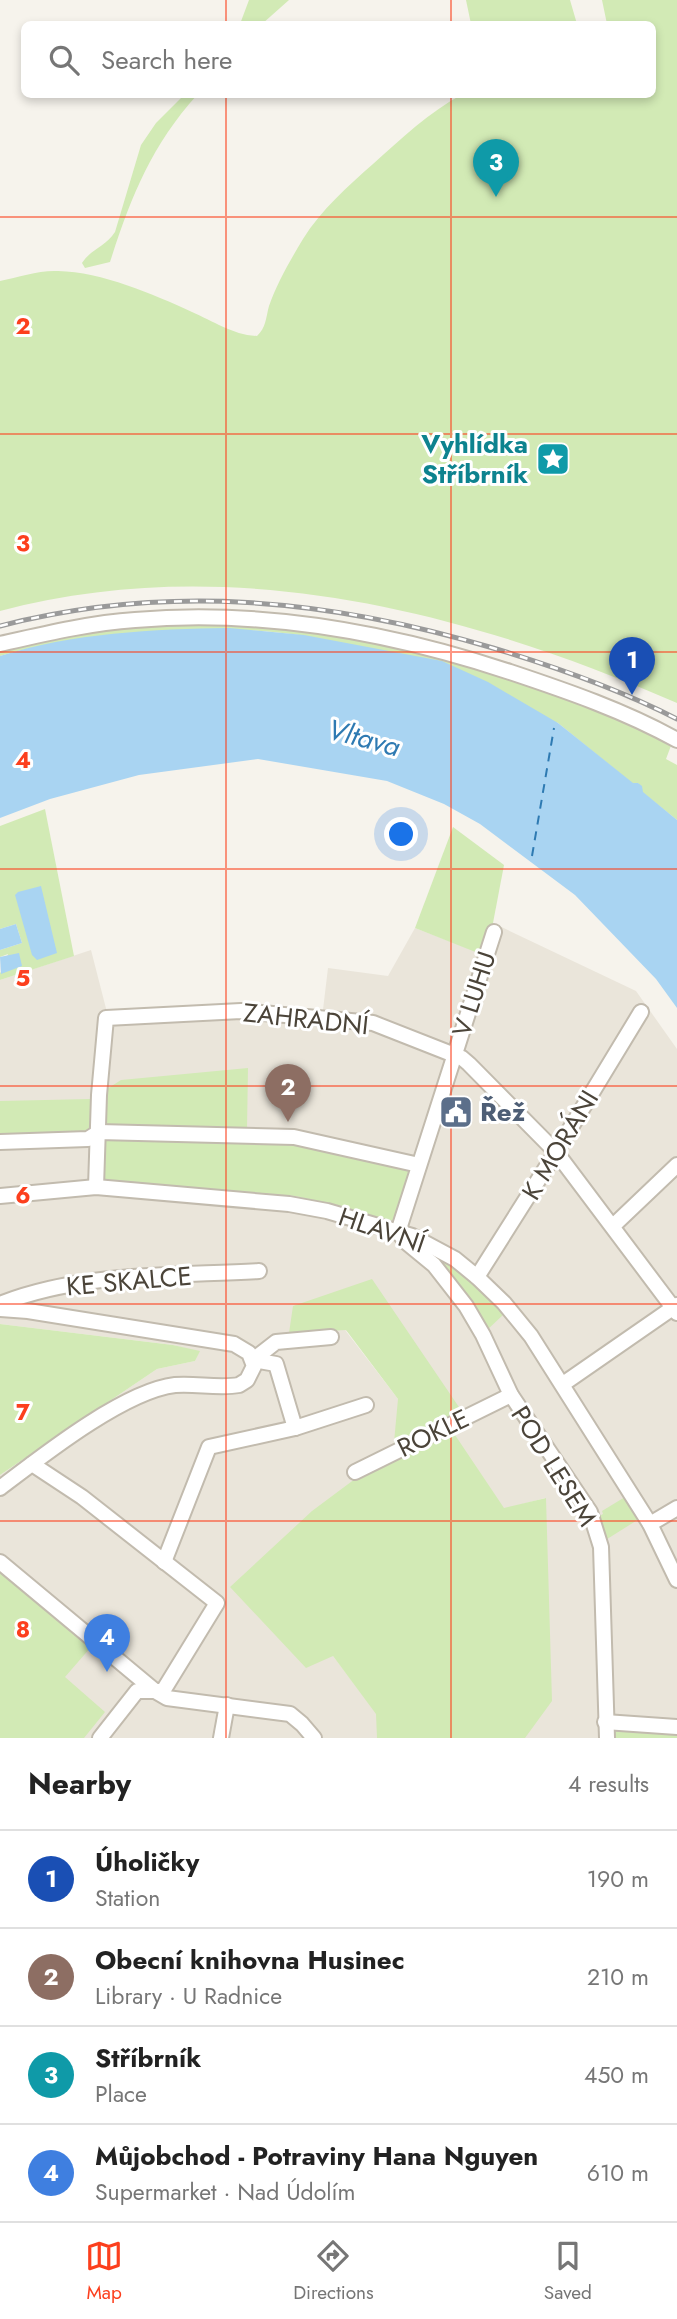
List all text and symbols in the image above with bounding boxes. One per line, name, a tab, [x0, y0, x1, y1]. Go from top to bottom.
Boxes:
search box	[21, 21, 656, 98]
icon: search	[45, 41, 83, 79]
text: Search here	[101, 41, 233, 79]
pin: 3	[473, 139, 519, 197]
text: 2	[15, 309, 31, 343]
place label: Vyhlídka Stříbrník	[420, 425, 528, 493]
place icon: Vyhlídka Stříbrník	[534, 440, 572, 478]
text: 3	[16, 526, 30, 560]
pin: 1	[609, 637, 655, 695]
water label: Vltava	[323, 709, 405, 767]
text: 4	[15, 743, 31, 777]
your location	[384, 817, 418, 851]
street label: V LUHU	[442, 946, 506, 1042]
text: 5	[16, 961, 30, 995]
street label: ZAHRADNÍ	[241, 994, 371, 1045]
pin: 2	[265, 1064, 311, 1122]
street label: K MORÁNI	[512, 1083, 608, 1207]
public building icon: Řež	[437, 1093, 475, 1131]
place label: Řež	[480, 1093, 526, 1131]
text: 6	[15, 1178, 31, 1212]
street label: HLAVNÍ	[334, 1197, 431, 1263]
street label: KE SKALCE	[65, 1257, 193, 1305]
text: 7	[16, 1395, 30, 1429]
street label: POD LESEM	[502, 1398, 606, 1534]
street label: ROKLE	[391, 1399, 475, 1467]
text: 8	[16, 1612, 30, 1646]
pin: 4	[84, 1614, 130, 1672]
text: Nearby	[28, 1762, 131, 1805]
text: 4 results	[568, 1767, 649, 1801]
text: Úholičky	[95, 1843, 199, 1881]
text: 1	[45, 1862, 57, 1896]
text: 190 m	[587, 1862, 649, 1896]
text: Station	[95, 1881, 160, 1915]
text: Obecní knihovna Husinec	[95, 1941, 405, 1979]
text: 2	[43, 1960, 59, 1994]
text: 210 m	[587, 1960, 649, 1994]
text: Library · U Radnice	[95, 1979, 282, 2013]
text: Stříbrník	[95, 2039, 201, 2077]
text: 3	[44, 2058, 58, 2092]
text: 450 m	[584, 2058, 649, 2092]
text: Place	[95, 2077, 147, 2111]
text: Můjobchod - Potraviny Hana Nguyen	[95, 2137, 538, 2175]
text: 4	[43, 2156, 59, 2190]
text: 610 m	[587, 2156, 649, 2190]
text: Supermarket · Nad Údolím	[95, 2175, 355, 2209]
tab: Map	[85, 2237, 123, 2306]
tab: Directions	[293, 2237, 374, 2306]
tab: Saved	[544, 2237, 592, 2306]

